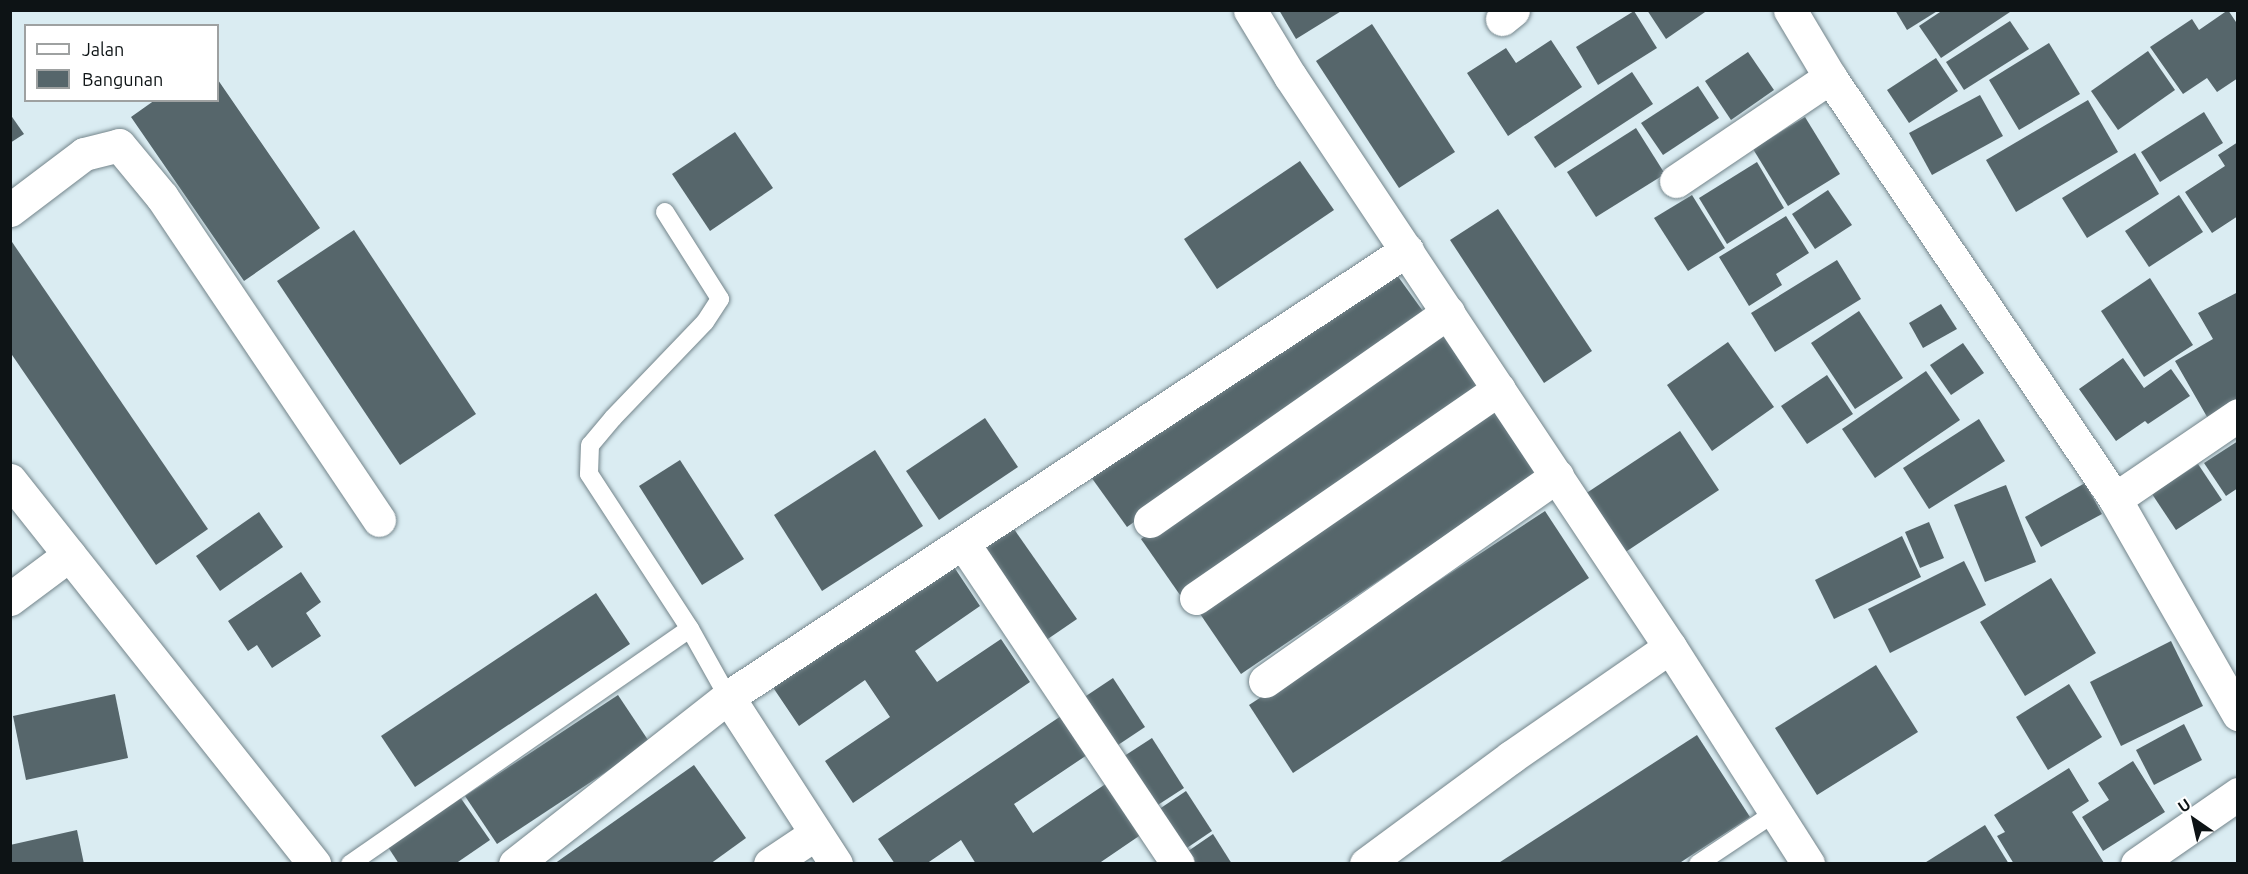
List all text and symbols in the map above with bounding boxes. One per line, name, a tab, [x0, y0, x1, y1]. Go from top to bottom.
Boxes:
legend	[24, 24, 219, 102]
text: Jalan	[82, 39, 124, 59]
text: Bangunan	[82, 69, 163, 89]
north arrow	[2164, 790, 2224, 850]
text: U	[2174, 794, 2194, 816]

